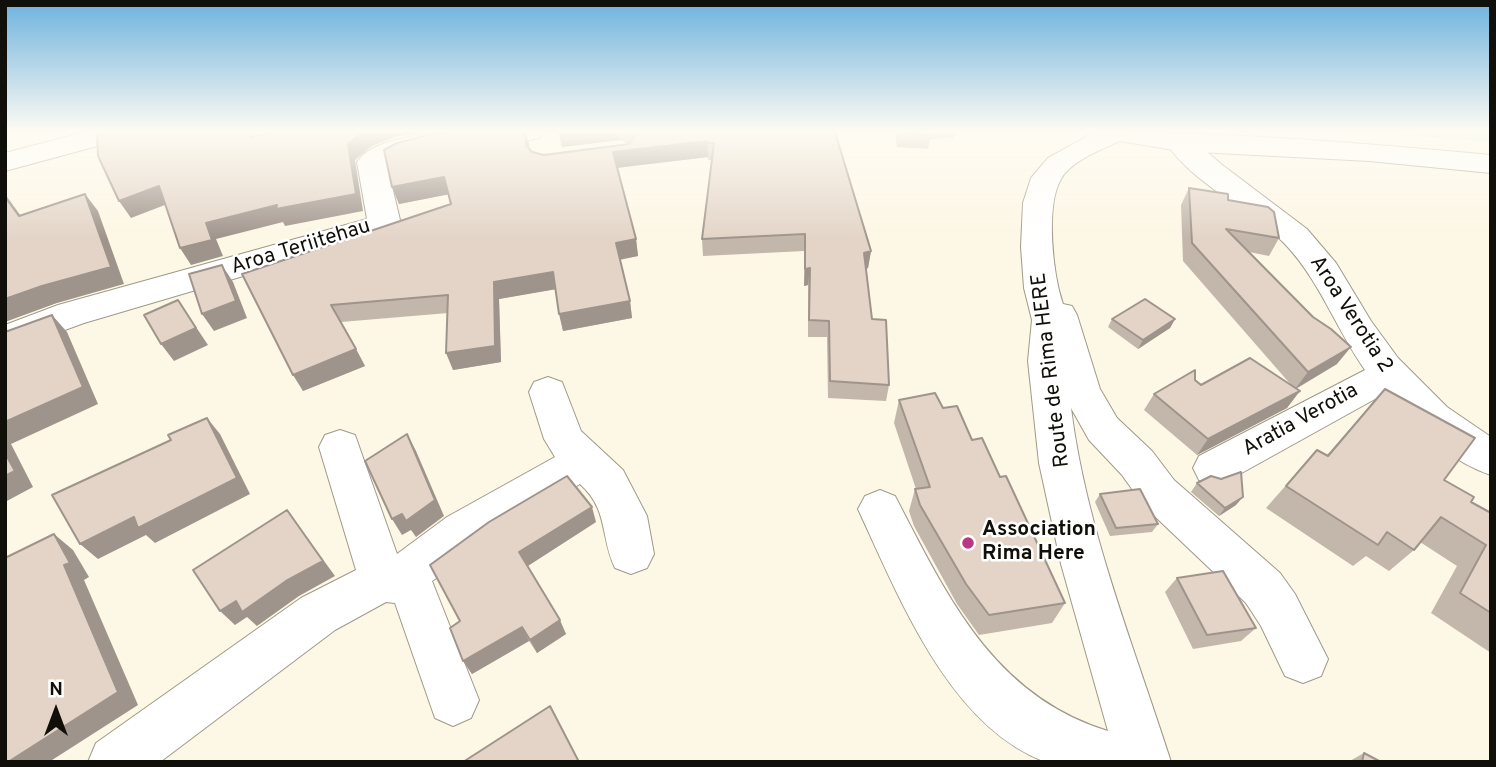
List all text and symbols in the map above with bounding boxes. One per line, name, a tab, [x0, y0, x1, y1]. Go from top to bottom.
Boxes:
street label: Aroa Teriitehau	[228, 215, 374, 281]
street label: Aroa Verotia 2	[1303, 252, 1397, 378]
street label: Route de Rima HERE	[1028, 271, 1076, 469]
street label: Aratia Verotia	[1239, 379, 1363, 463]
place label: Association Rima Here	[982, 518, 1096, 568]
marker: Association Rima Here	[960, 535, 976, 551]
north arrow	[21, 676, 91, 746]
text: N	[49, 678, 63, 702]

